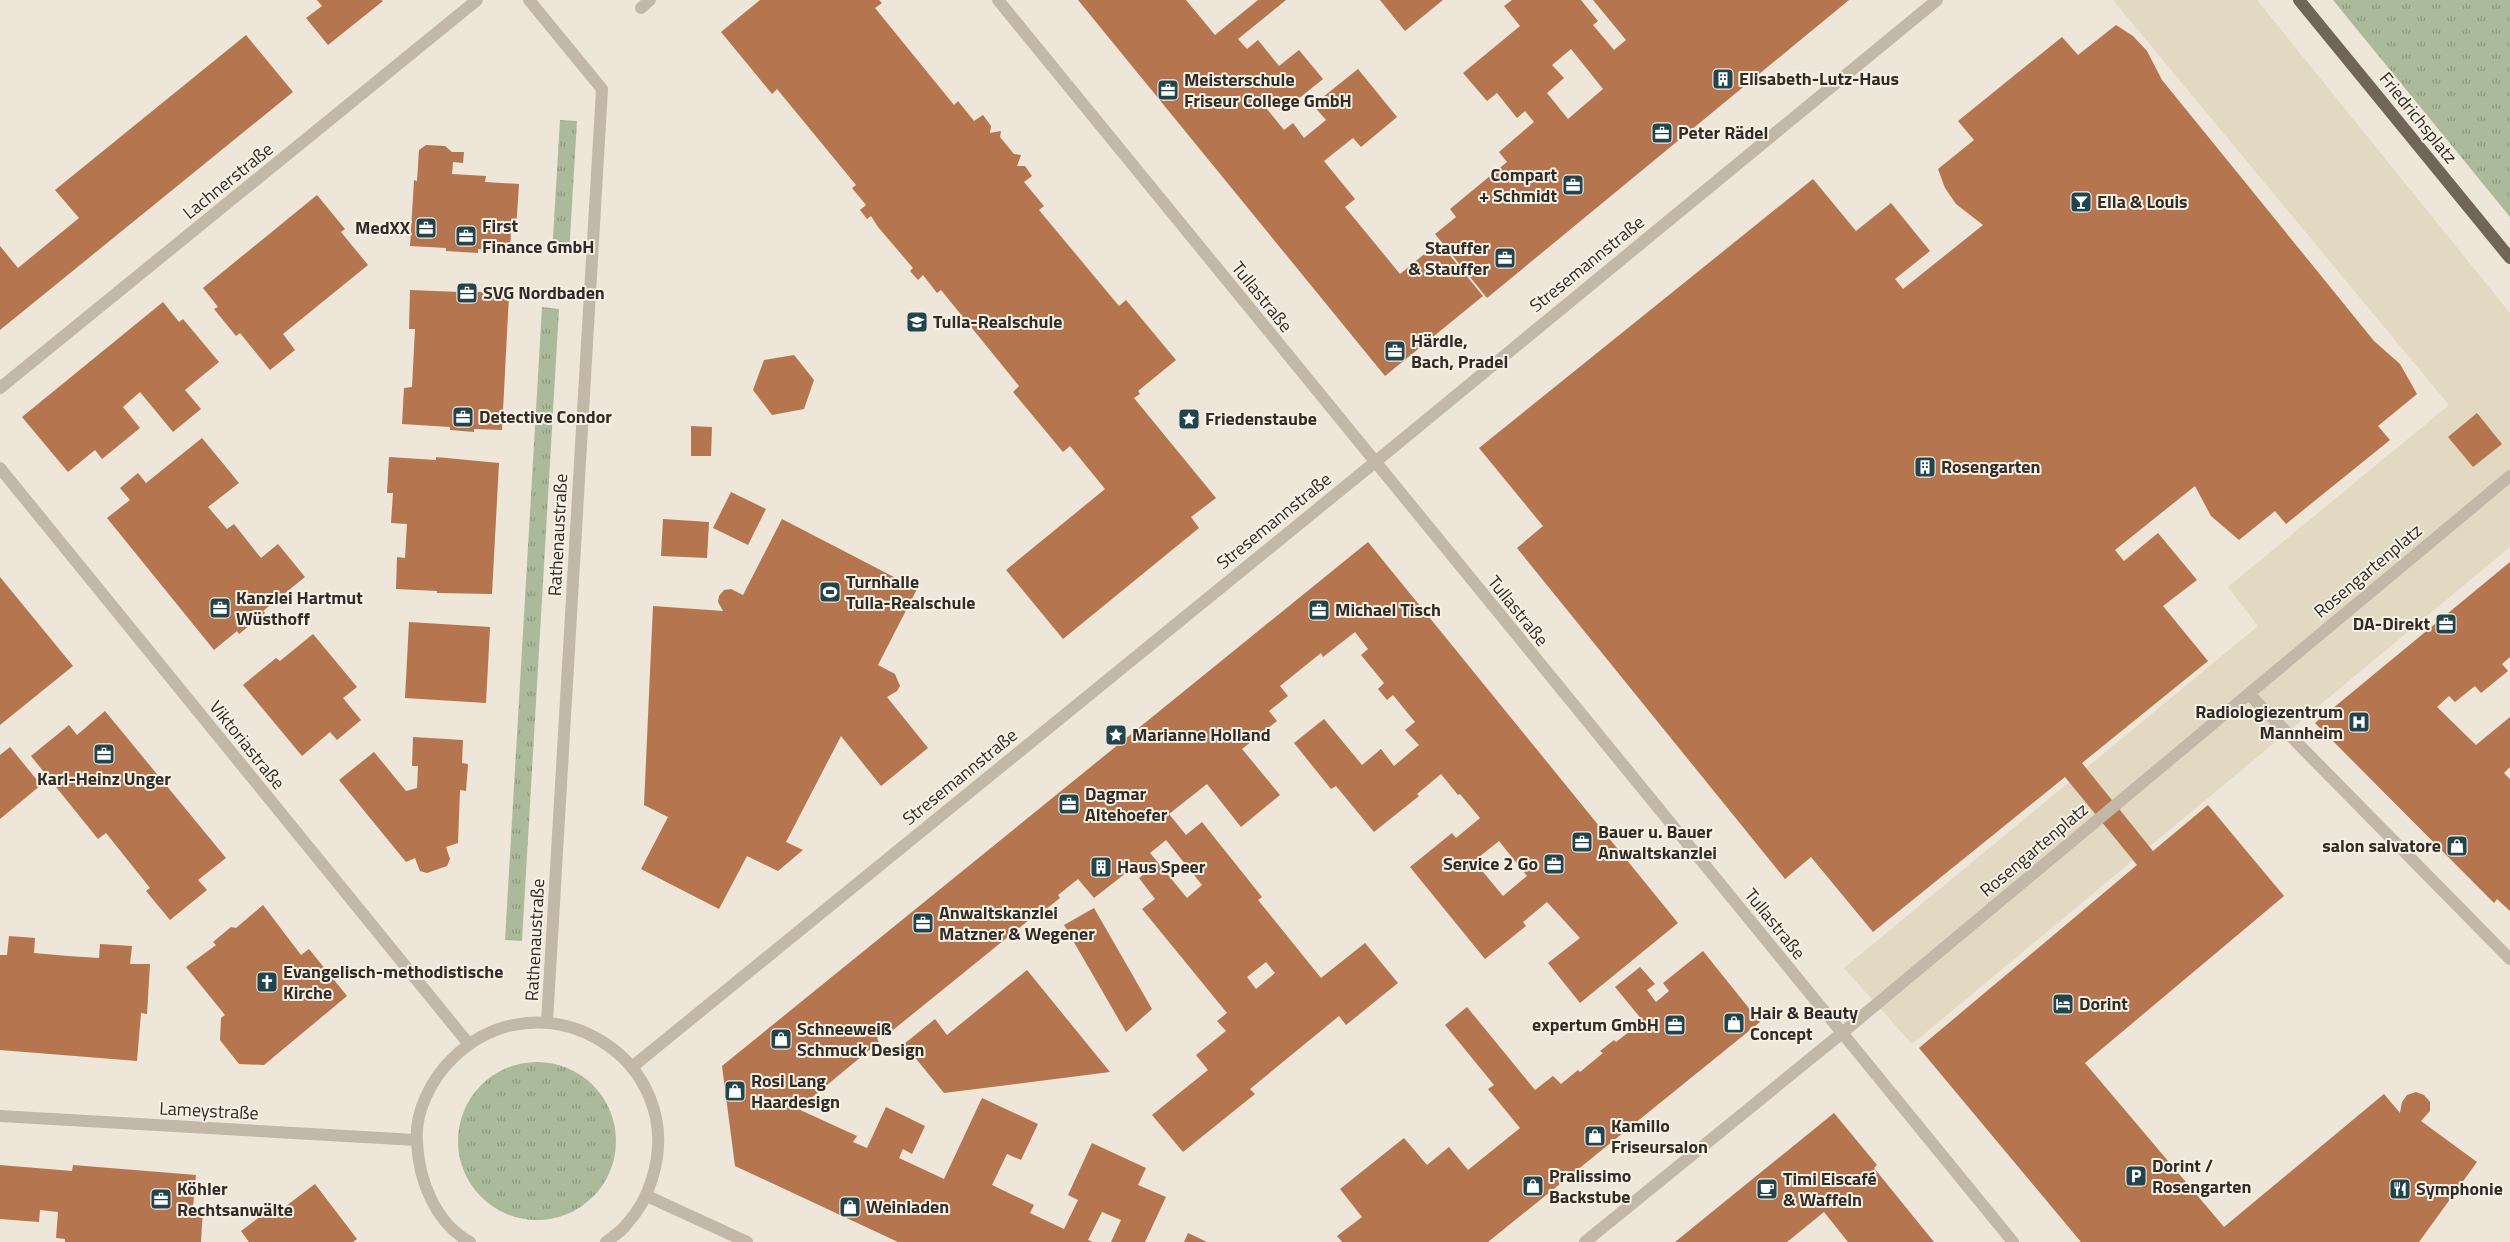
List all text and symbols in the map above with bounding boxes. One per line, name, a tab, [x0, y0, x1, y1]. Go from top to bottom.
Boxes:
place label: Elisabeth-Lutz-Haus	[1739, 65, 1899, 92]
place label: Meisterschule Friseur College GmbH	[1184, 66, 1352, 114]
street label: Friedrichsplatz	[2373, 66, 2464, 169]
building icon: Elisabeth-Lutz-Haus	[1711, 67, 1735, 91]
office icon: Meisterschule Friseur College GmbH	[1156, 78, 1180, 102]
place label: Peter Rädel	[1678, 119, 1768, 146]
office icon: Peter Rädel	[1650, 121, 1674, 145]
street label: Lachnerstraße	[177, 136, 279, 226]
place label: Compart + Schmidt	[1479, 161, 1557, 209]
office icon: Compart + Schmidt	[1561, 173, 1585, 197]
place label: Ella & Louis	[2097, 188, 2188, 215]
bar icon: Ella & Louis	[2069, 190, 2093, 214]
street label: Stresemannstraße	[1523, 209, 1650, 319]
place label: First Finance GmbH	[482, 212, 594, 260]
place label: MedXX	[355, 214, 411, 241]
office icon: MedXX	[414, 216, 438, 240]
office icon: First Finance GmbH	[454, 224, 478, 248]
place label: Stauffer & Stauffer	[1408, 234, 1489, 282]
office icon: Stauffer & Stauffer	[1493, 246, 1517, 270]
street label: Tullastraße	[1225, 255, 1299, 338]
place label: SVG Nordbaden	[483, 279, 605, 306]
office icon: SVG Nordbaden	[455, 281, 479, 305]
place label: Tulla-Realschule	[933, 308, 1062, 335]
school or university icon: Tulla-Realschule	[905, 310, 929, 334]
place label: Härdle, Bach, Pradel	[1411, 327, 1508, 375]
office icon: Härdle, Bach, Pradel	[1383, 339, 1407, 363]
place label: Detective Condor	[479, 403, 612, 430]
office icon: Detective Condor	[451, 405, 475, 429]
place label: Friedenstaube	[1205, 405, 1317, 432]
place icon: Friedenstaube	[1177, 407, 1201, 431]
place label: Rosengarten	[1941, 453, 2040, 480]
building icon: Rosengarten	[1913, 455, 1937, 479]
street label: Stresemannstraße	[1210, 466, 1337, 576]
street label: Rathenaustraße	[541, 473, 574, 597]
street label: Rosengartenplatz	[2308, 517, 2428, 624]
place label: Turnhalle Tulla-Realschule	[846, 568, 975, 616]
street label: Tullastraße	[1481, 569, 1555, 652]
sports icon: Turnhalle Tulla-Realschule	[818, 580, 842, 604]
place label: Kanzlei Hartmut Wüsthoff	[236, 584, 363, 632]
office icon: Kanzlei Hartmut Wüsthoff	[208, 596, 232, 620]
place label: Michael Tisch	[1335, 596, 1441, 623]
office icon: Michael Tisch	[1307, 598, 1331, 622]
place label: DA-Direkt	[2353, 610, 2430, 637]
office icon: DA-Direkt	[2434, 612, 2458, 636]
street label: Viktoriastraße	[203, 694, 292, 795]
place label: Radiologiezentrum Mannheim	[2195, 698, 2343, 746]
hospital icon: Radiologiezentrum Mannheim	[2347, 710, 2371, 734]
place label: Marianne Holland	[1132, 721, 1271, 748]
street label: Stresemannstraße	[896, 722, 1023, 832]
place icon: Marianne Holland	[1104, 723, 1128, 747]
office icon: Karl-Heinz Unger	[92, 742, 116, 766]
place label: Karl-Heinz Unger	[37, 765, 171, 792]
place label: Dagmar Altehoefer	[1085, 780, 1168, 828]
office icon: Dagmar Altehoefer	[1057, 792, 1081, 816]
street label: Rosengartenplatz	[1974, 796, 2094, 903]
place label: Bauer u. Bauer Anwaltskanzlei	[1598, 818, 1717, 866]
office icon: Bauer u. Bauer Anwaltskanzlei	[1570, 830, 1594, 854]
place label: salon salvatore	[2322, 832, 2441, 859]
shop icon: salon salvatore	[2445, 834, 2469, 858]
place label: Service 2 Go	[1443, 850, 1538, 877]
office icon: Service 2 Go	[1542, 852, 1566, 876]
place label: Haus Speer	[1117, 853, 1206, 880]
building icon: Haus Speer	[1089, 855, 1113, 879]
street label: Rathenaustraße	[518, 878, 551, 1002]
street label: Tullastraße	[1738, 882, 1812, 965]
place label: Anwaltskanzlei Matzner & Wegener	[939, 899, 1095, 947]
office icon: Anwaltskanzlei Matzner & Wegener	[911, 911, 935, 935]
place label: Evangelisch-methodistische Kirche	[283, 958, 503, 1006]
church icon: Evangelisch-methodistische Kirche	[255, 970, 279, 994]
place label: Dorint	[2079, 990, 2128, 1017]
hotel icon: Dorint	[2051, 992, 2075, 1016]
place label: Hair & Beauty Concept	[1750, 999, 1858, 1047]
place label: expertum GmbH	[1532, 1011, 1659, 1038]
shop icon: Hair & Beauty Concept	[1722, 1011, 1746, 1035]
office icon: expertum GmbH	[1663, 1013, 1687, 1037]
place label: Schneeweiß Schmuck Design	[797, 1015, 924, 1063]
shop icon: Schneeweiß Schmuck Design	[769, 1027, 793, 1051]
place label: Rosi Lang Haardesign	[751, 1067, 840, 1115]
shop icon: Rosi Lang Haardesign	[723, 1079, 747, 1103]
street label: Lameystraße	[159, 1094, 259, 1127]
place label: Kamillo Friseursalon	[1611, 1112, 1708, 1160]
shop icon: Kamillo Friseursalon	[1583, 1124, 1607, 1148]
place label: Dorint / Rosengarten	[2152, 1152, 2251, 1200]
place label: Pralissimo Backstube	[1549, 1162, 1631, 1210]
parking icon: Dorint / Rosengarten	[2124, 1164, 2148, 1188]
place label: Timi Eiscafé & Waffeln	[1783, 1165, 1877, 1213]
shop icon: Pralissimo Backstube	[1521, 1174, 1545, 1198]
place label: Köhler Rechtsanwälte	[177, 1175, 293, 1223]
place label: Symphonie	[2416, 1175, 2503, 1202]
cafe icon: Timi Eiscafé & Waffeln	[1755, 1177, 1779, 1201]
restaurant icon: Symphonie	[2388, 1177, 2412, 1201]
office icon: Köhler Rechtsanwälte	[149, 1187, 173, 1211]
place label: Weinladen	[866, 1193, 949, 1220]
shop icon: Weinladen	[838, 1195, 862, 1219]

